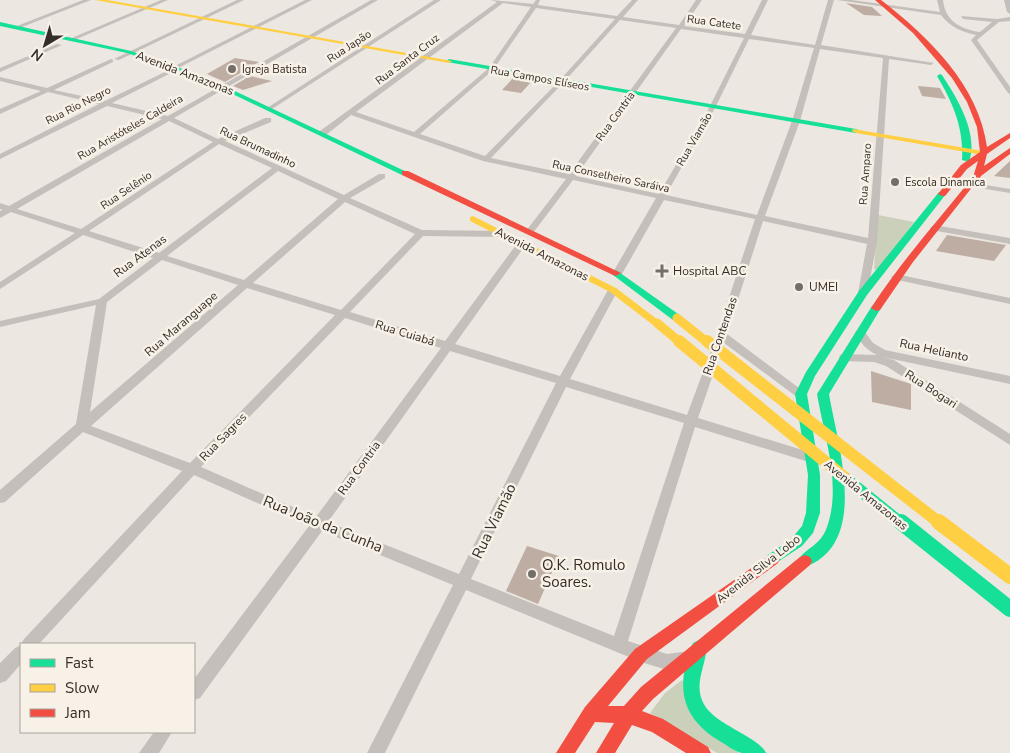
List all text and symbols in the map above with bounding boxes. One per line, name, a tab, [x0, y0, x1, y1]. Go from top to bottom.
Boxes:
street label: Rua Catete	[686, 11, 742, 34]
north arrow	[20, 20, 70, 70]
street label: Rua Japão	[324, 27, 374, 66]
street label: Rua Santa Cruz	[372, 30, 442, 88]
text: N	[27, 44, 47, 66]
street label: Avenida Amazonas	[134, 47, 236, 99]
place label: Igreja Batista	[242, 62, 307, 77]
street label: Rua Campos Elíseos	[489, 62, 590, 95]
marker: Igreja Batista	[226, 63, 238, 75]
street label: Rua Rio Negro	[43, 83, 113, 128]
street label: Rua Contria	[592, 88, 639, 144]
street label: Rua Aristóteles Caldeira	[75, 91, 186, 164]
street label: Rua Viamão	[673, 110, 716, 169]
street label: Rua Brumadinho	[217, 123, 298, 172]
street label: Rua Amparo	[856, 143, 875, 205]
street label: Rua Conselheiro Saráiva	[551, 157, 671, 196]
street label: Rua Selênio	[98, 168, 155, 213]
place label: Escola Dinamica	[905, 175, 985, 190]
marker: Escola Dinamica	[889, 176, 901, 188]
street label: Avenida Amazonas	[492, 223, 592, 285]
street label: Rua Atenas	[110, 231, 170, 281]
place label: Hospital ABC	[673, 263, 747, 279]
marker: Hospital ABC	[655, 264, 669, 278]
place label: UMEI	[809, 279, 838, 295]
marker: UMEI	[793, 281, 805, 293]
street label: Rua Maranguape	[141, 288, 221, 360]
street label: Rua Contendas	[699, 295, 741, 377]
street label: Rua Cuiabá	[373, 316, 437, 350]
street label: Rua Helianto	[898, 335, 970, 365]
street label: Rua Bogari	[902, 366, 960, 412]
street label: Rua Sagres	[196, 409, 250, 465]
street label: Rua Contria	[334, 438, 384, 498]
street label: Avenida Amazonas	[821, 456, 911, 534]
street label: Rua Viamão	[467, 480, 521, 562]
street label: Rua João da Cunha	[260, 491, 386, 557]
street label: Avenida Silva Lobo	[713, 531, 804, 607]
place label: O.K. Romulo Soares.	[542, 555, 625, 592]
marker: O.K. Romulo Soares.	[526, 568, 538, 580]
legend	[20, 643, 195, 733]
text: Fast	[65, 653, 94, 673]
text: Slow	[65, 678, 100, 698]
text: Jam	[64, 703, 91, 723]

